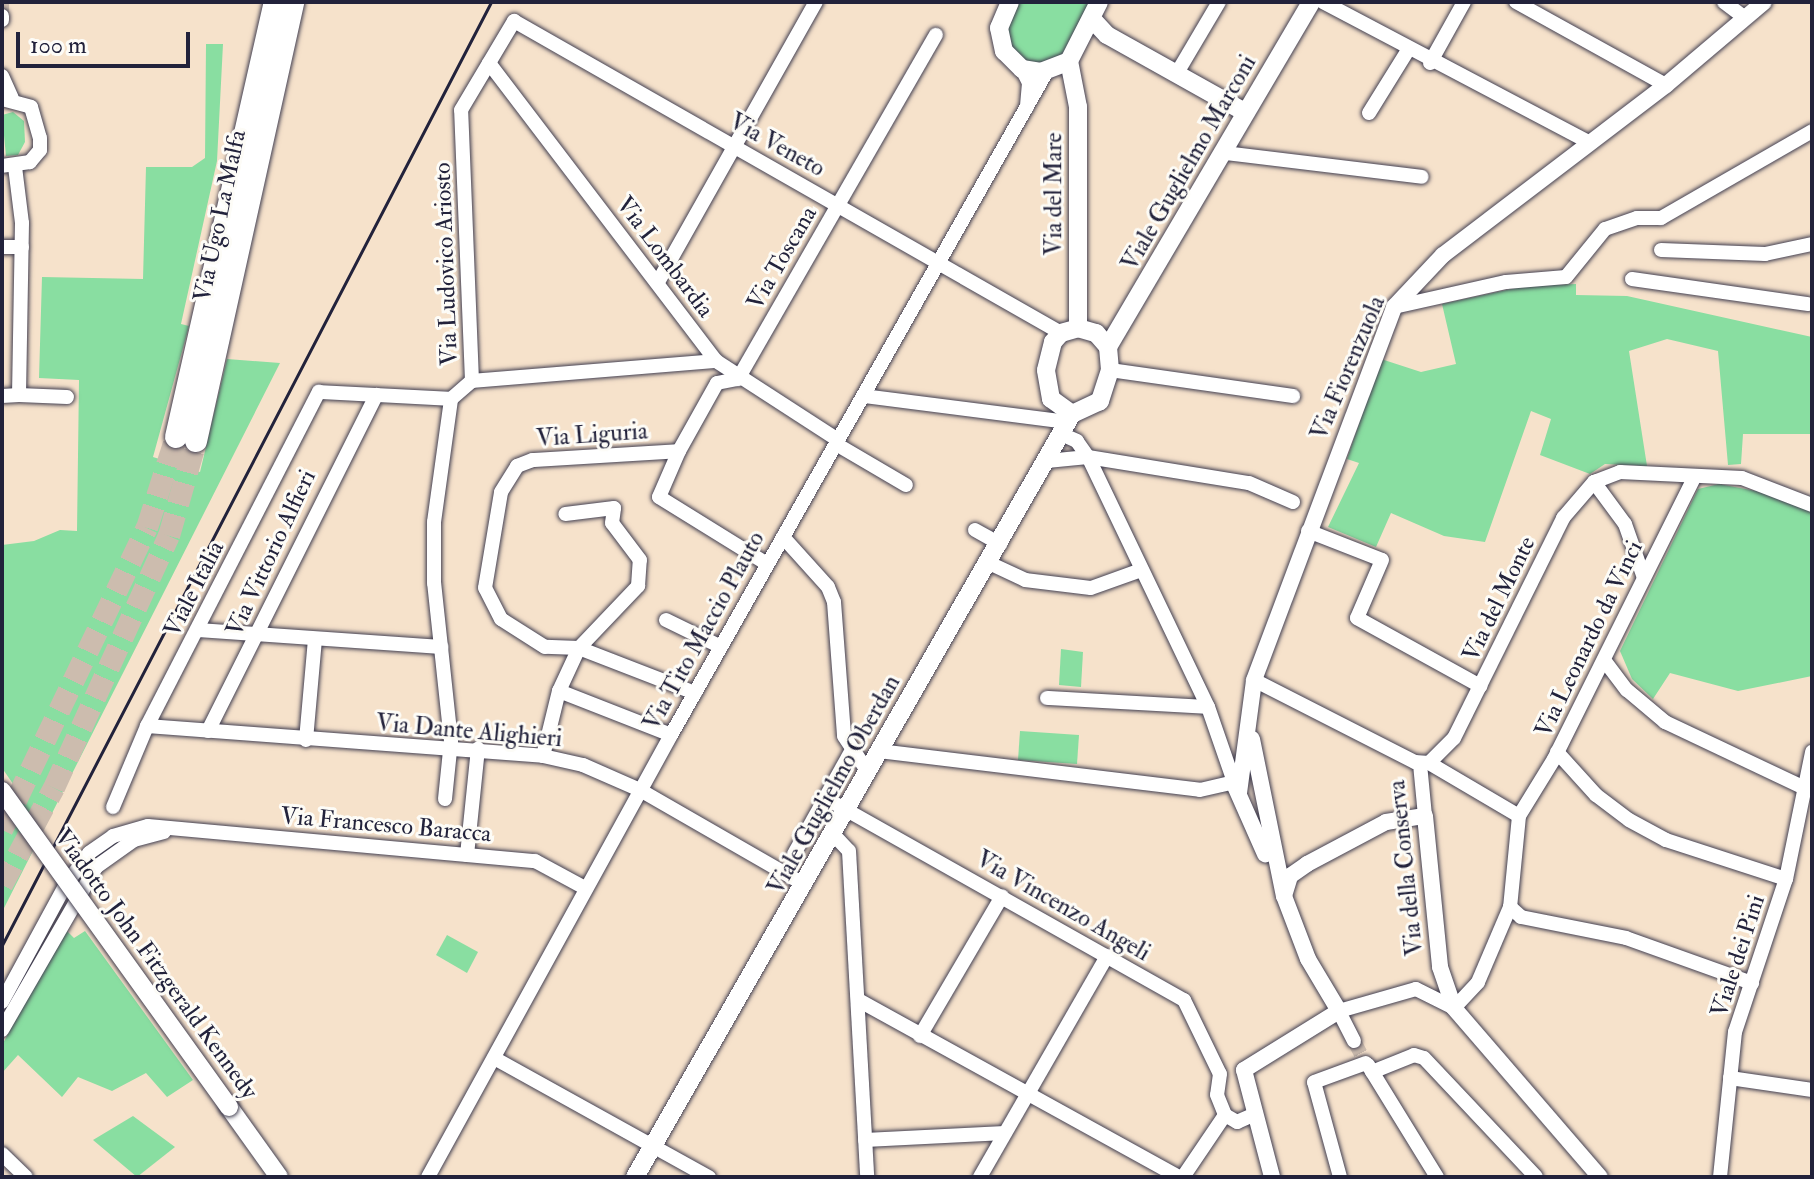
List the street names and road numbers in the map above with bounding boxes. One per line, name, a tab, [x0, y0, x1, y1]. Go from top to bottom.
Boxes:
street label: Viale Guglielmo Marconi	[1115, 50, 1263, 276]
street label: Via Veneto	[724, 107, 830, 183]
street label: Via Ugo La Malfa	[188, 127, 252, 305]
street label: Via del Mare	[1040, 132, 1068, 256]
street label: Via Ludovico Ariosto	[428, 162, 464, 366]
street label: Via Lombardia	[610, 191, 720, 323]
street label: Via Toscana	[741, 201, 823, 315]
street label: Via Fiorenzuola	[1305, 292, 1391, 444]
street label: Via Liguria	[535, 417, 649, 453]
street label: Via Vittorio Alfieri	[220, 465, 322, 641]
street label: Via Tito Maccio Plauto	[637, 527, 771, 735]
street label: Via del Monte	[1456, 532, 1542, 666]
street label: Viale Italia	[158, 536, 230, 642]
street label: Via Leonardo da Vinci	[1529, 536, 1649, 742]
street label: Viale Guglielmo Oberdan	[762, 670, 906, 900]
street label: Via Dante Alighieri	[375, 709, 563, 753]
street label: Via della Conserva	[1382, 779, 1430, 957]
street label: Via Francesco Baracca	[279, 801, 493, 849]
street label: Viadotto John Fitzgerald Kennedy	[48, 823, 264, 1105]
street label: Via Vincenzo Angeli	[971, 845, 1155, 967]
street label: Viale dei Pini	[1705, 891, 1771, 1021]

